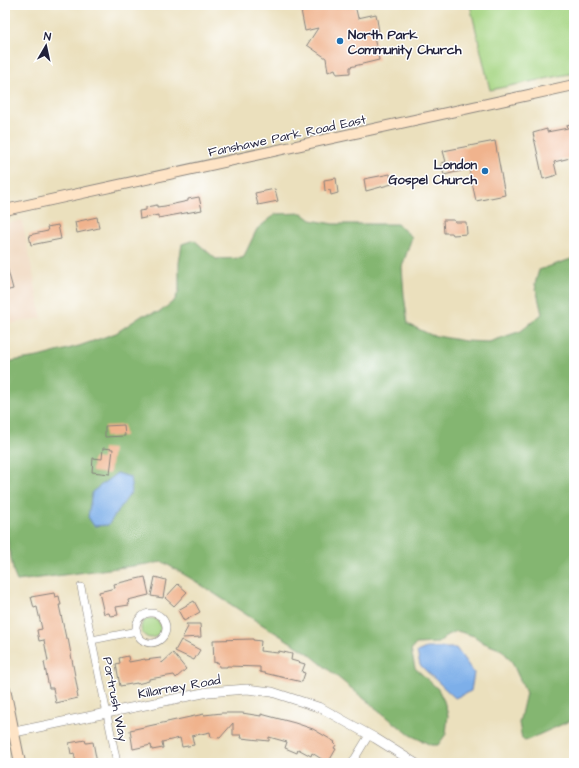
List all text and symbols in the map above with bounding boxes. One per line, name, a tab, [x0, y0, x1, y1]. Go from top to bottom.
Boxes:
north arrow	[26, 26, 66, 66]
place label: North Park Community Church	[348, 26, 462, 60]
text: N	[43, 29, 52, 45]
marker: North Park Community Church	[335, 36, 345, 46]
street label: Fanshawe Park Road East	[207, 110, 368, 162]
place label: London Gospel Church	[389, 156, 478, 190]
marker: London Gospel Church	[480, 166, 490, 176]
street label: Portrush Way	[97, 655, 132, 743]
street label: Killarney Road	[137, 671, 222, 704]

